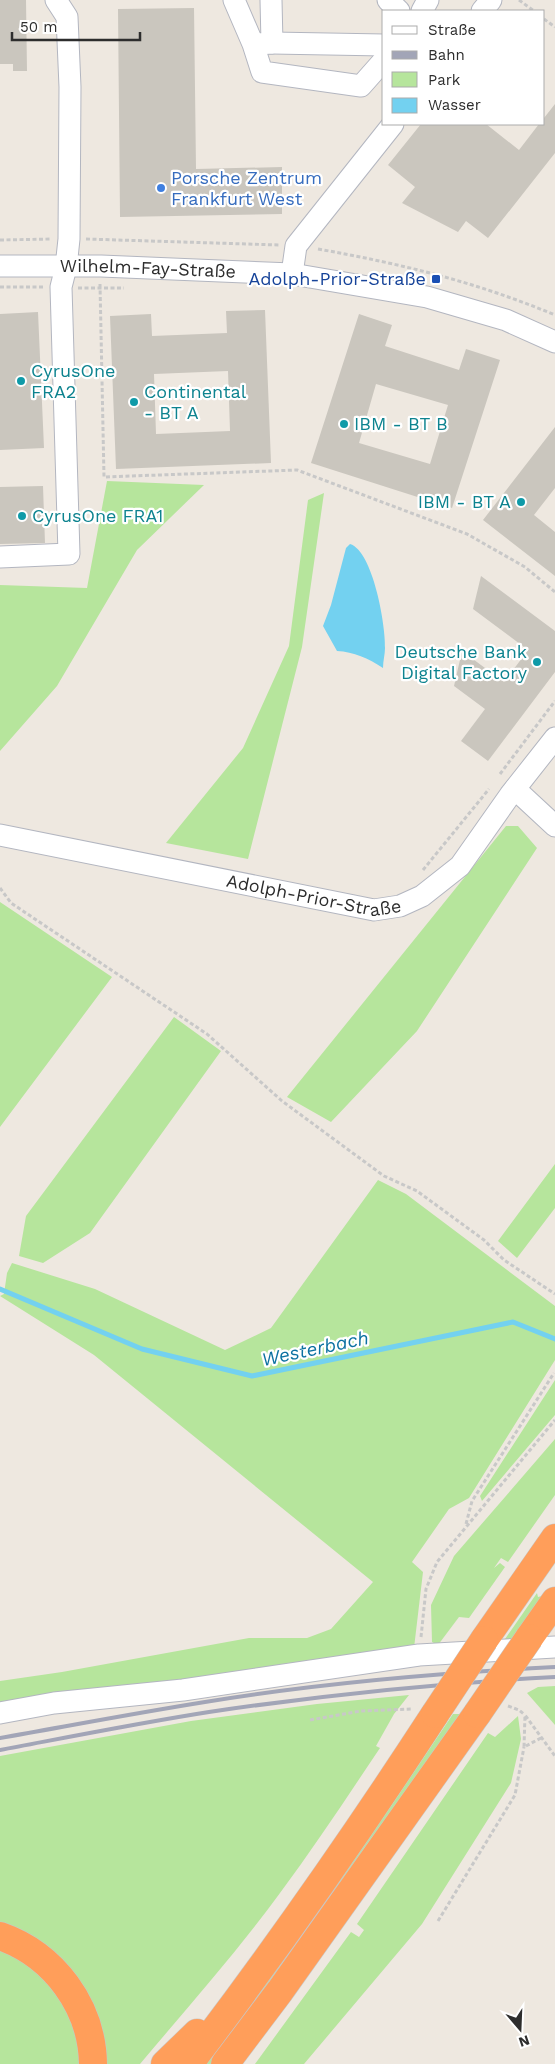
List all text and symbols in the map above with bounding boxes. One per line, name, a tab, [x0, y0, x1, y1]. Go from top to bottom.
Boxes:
scale bar	[12, 10, 140, 42]
legend	[382, 10, 545, 125]
text: 50 m	[20, 18, 57, 36]
text: Straße	[428, 21, 476, 39]
text: Bahn	[428, 46, 465, 64]
text: Park	[428, 71, 461, 89]
text: Wasser	[428, 96, 481, 114]
place label: Porsche Zentrum Frankfurt West	[171, 167, 322, 209]
marker: Porsche Zentrum Frankfurt West	[155, 182, 167, 194]
street label: Wilhelm-Fay-Straße	[60, 255, 236, 282]
place label: Adolph-Prior-Straße	[249, 268, 426, 289]
marker: Adolph-Prior-Straße	[430, 273, 442, 285]
place label: CyrusOne FRA2	[31, 360, 115, 402]
marker: CyrusOne FRA2	[15, 375, 27, 387]
place label: Continental - BT A	[144, 381, 247, 423]
marker: Continental - BT A	[128, 396, 140, 408]
place label: IBM - BT B	[354, 413, 448, 434]
marker: IBM - BT B	[338, 418, 350, 430]
place label: IBM - BT A	[418, 491, 511, 512]
marker: IBM - BT A	[515, 496, 527, 508]
place label: CyrusOne FRA1	[32, 505, 163, 526]
marker: CyrusOne FRA1	[16, 510, 28, 522]
place label: Deutsche Bank Digital Factory	[394, 641, 528, 683]
marker: Deutsche Bank Digital Factory	[531, 656, 543, 668]
street label: Adolph-Prior-Straße	[225, 870, 403, 921]
water label: Westerbach	[260, 1326, 371, 1371]
north arrow	[495, 2004, 545, 2054]
text: N	[517, 2032, 532, 2051]

